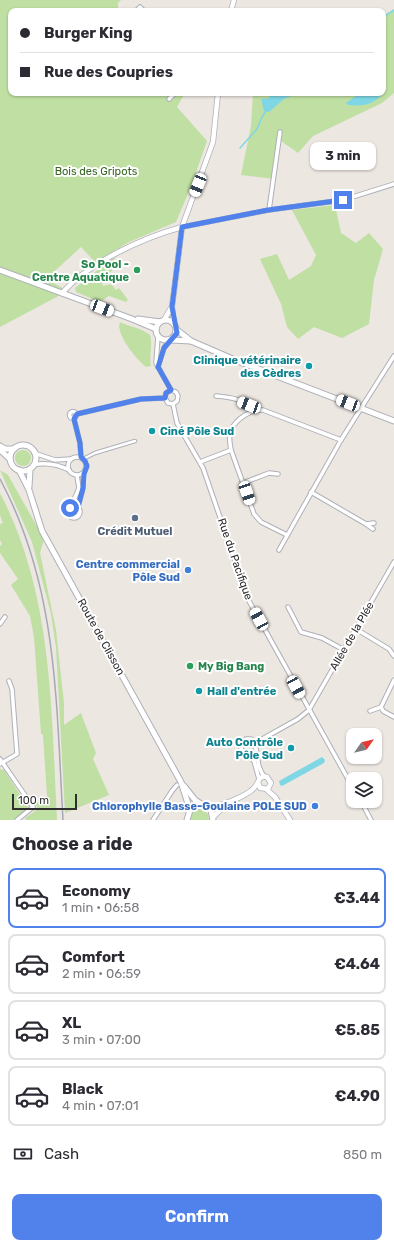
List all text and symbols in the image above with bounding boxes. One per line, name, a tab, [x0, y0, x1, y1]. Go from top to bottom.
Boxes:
text: Burger King	[44, 24, 132, 42]
text: Rue des Coupries	[44, 63, 173, 81]
callout: 3 min	[310, 142, 376, 170]
text: 3 min	[325, 148, 361, 163]
park label: Bois des Gripots	[55, 165, 138, 178]
car	[188, 172, 208, 198]
route end	[334, 191, 352, 209]
place label: So Pool - Centre Aquatique	[32, 258, 129, 284]
marker: So Pool - Centre Aquatique	[132, 265, 142, 275]
car	[89, 298, 115, 318]
place label: Clinique vétérinaire des Cèdres	[193, 354, 301, 380]
marker: Clinique vétérinaire des Cèdres	[304, 361, 314, 371]
car	[335, 393, 361, 413]
car	[236, 395, 262, 415]
place label: Ciné Pôle Sud	[160, 425, 234, 438]
marker: Ciné Pôle Sud	[147, 426, 157, 436]
car	[237, 480, 257, 506]
route start	[61, 499, 79, 517]
marker: Crédit Mutuel	[130, 513, 140, 523]
street label: Rue du Pacifique	[215, 516, 255, 602]
place label: Crédit Mutuel	[98, 525, 172, 538]
place label: Centre commercial Pôle Sud	[76, 558, 180, 584]
marker: Centre commercial Pôle Sud	[183, 565, 193, 575]
street label: Route de Clisson	[75, 596, 127, 678]
street label: Allée de la Plée	[327, 600, 377, 672]
car	[248, 606, 270, 632]
place label: My Big Bang	[198, 660, 264, 673]
marker: My Big Bang	[185, 661, 195, 671]
car	[285, 674, 307, 700]
place label: Hall d'entrée	[207, 685, 277, 698]
marker: Hall d'entrée	[194, 686, 204, 696]
north arrow	[346, 728, 382, 764]
map controls	[346, 728, 382, 808]
place label: Auto Contrôle Pôle Sud	[206, 736, 283, 762]
marker: Auto Contrôle Pôle Sud	[286, 743, 296, 753]
button: layers	[346, 772, 382, 808]
scale bar	[12, 792, 77, 811]
text: 100 m	[18, 794, 49, 807]
place label: Chlorophylle Basse-Goulaine POLE SUD	[92, 800, 307, 813]
marker: Chlorophylle Basse-Goulaine POLE SUD	[310, 801, 320, 811]
text: Choose a ride	[12, 833, 133, 855]
icon: car	[14, 880, 50, 916]
text: Economy	[62, 882, 131, 900]
text: €3.44	[334, 889, 380, 907]
text: 1 min · 06:58	[62, 900, 139, 915]
icon: car	[14, 946, 50, 982]
text: Comfort	[62, 948, 125, 966]
text: €4.64	[334, 955, 380, 973]
text: 2 min · 06:59	[62, 966, 141, 981]
icon: car	[14, 1012, 50, 1048]
text: XL	[62, 1014, 81, 1032]
text: €5.85	[335, 1021, 380, 1039]
text: 3 min · 07:00	[62, 1032, 141, 1047]
icon: car	[14, 1078, 50, 1114]
text: Black	[62, 1080, 103, 1098]
text: €4.90	[335, 1087, 380, 1105]
text: 4 min · 07:01	[62, 1098, 139, 1113]
icon: cash	[12, 1143, 34, 1165]
text: Cash	[44, 1145, 79, 1163]
text: 850 m	[343, 1147, 382, 1162]
button: Confirm	[12, 1194, 382, 1240]

